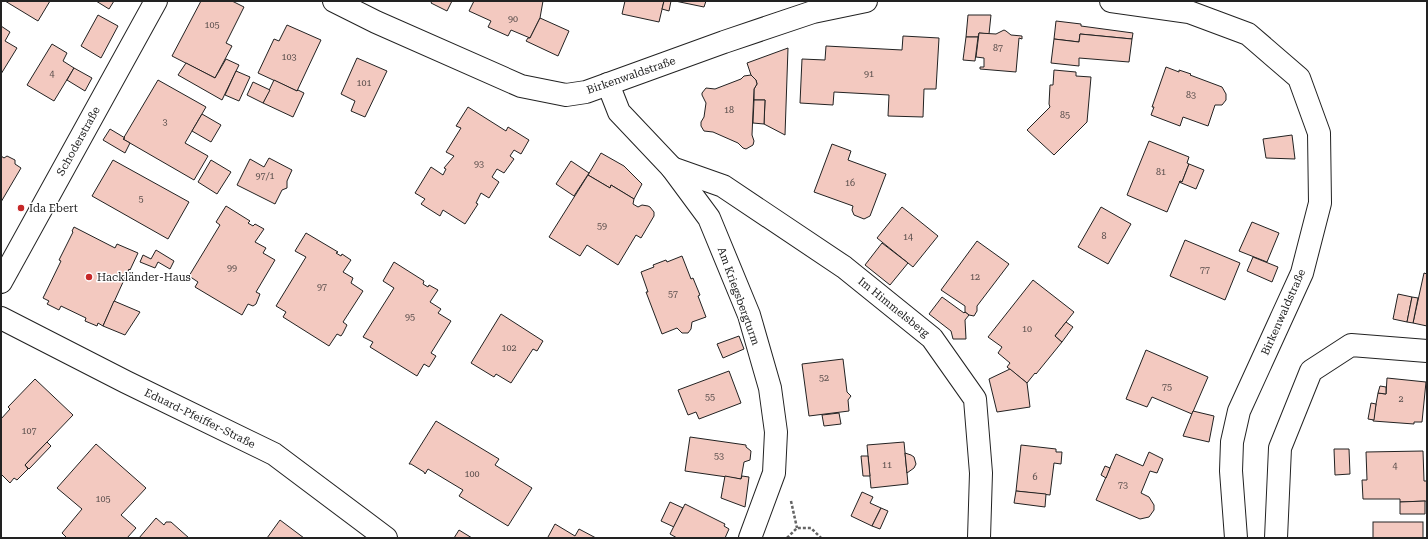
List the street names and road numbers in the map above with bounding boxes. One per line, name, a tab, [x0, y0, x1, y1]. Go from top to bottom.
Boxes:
street label: Birkenwaldstraße	[585, 54, 677, 97]
street label: Schoderstraße	[54, 104, 103, 178]
street label: Am Kriegsbergturm	[715, 245, 762, 347]
street label: Birkenwaldstraße	[1259, 267, 1308, 357]
street label: Im Himmelsberg	[855, 275, 933, 341]
street label: Eduard-Pfeiffer-Straße	[142, 386, 257, 451]

